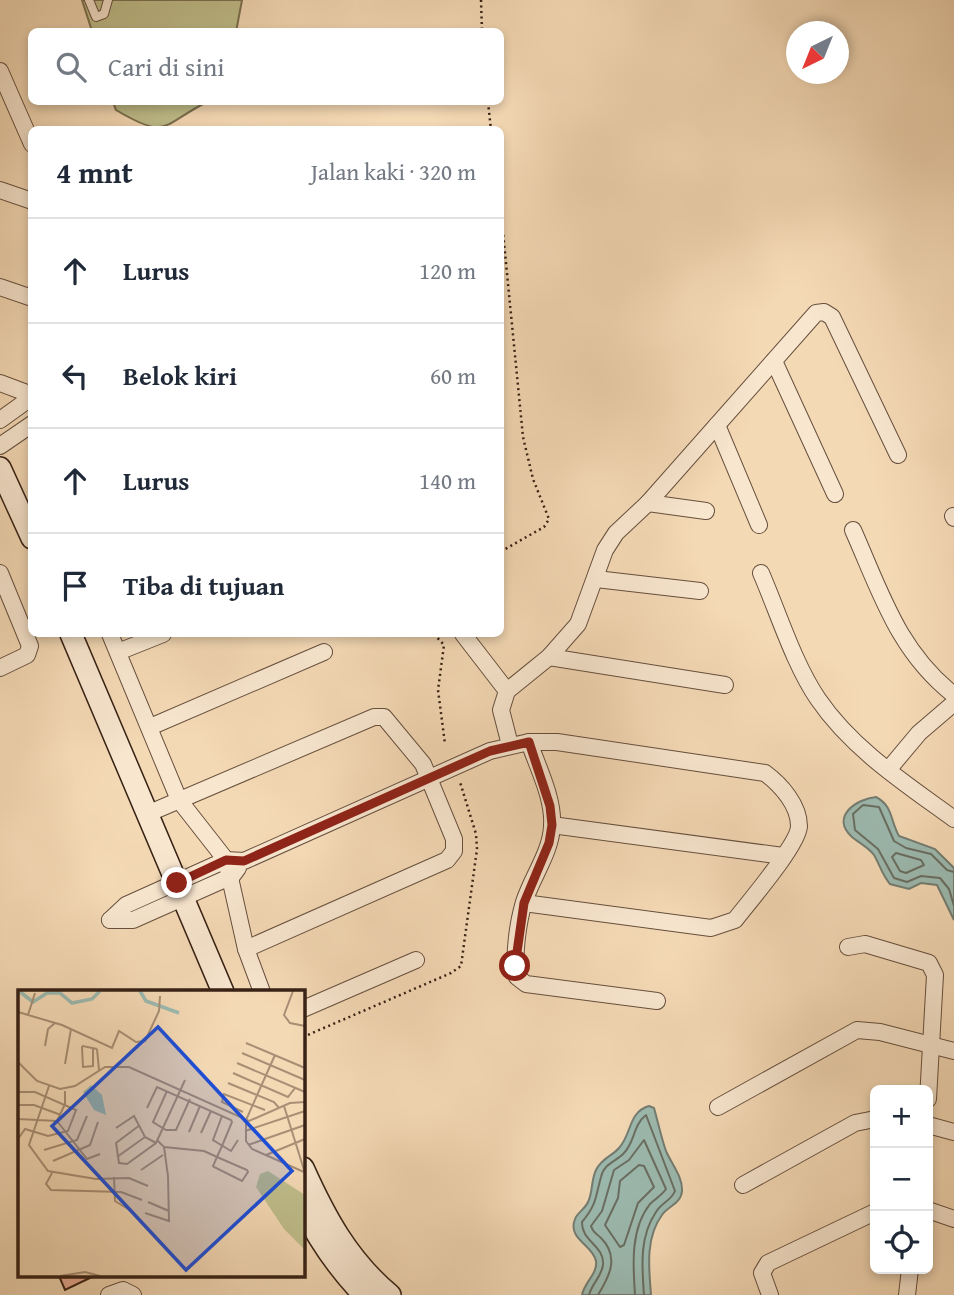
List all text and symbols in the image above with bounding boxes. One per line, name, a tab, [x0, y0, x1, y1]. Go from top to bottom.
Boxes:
north arrow	[786, 21, 849, 84]
search box	[28, 28, 504, 105]
text: Cari di sini	[108, 47, 225, 86]
icon: search	[52, 48, 90, 86]
text: 4 mnt	[56, 150, 133, 194]
text: Jalan kaki · 320 m	[311, 155, 476, 188]
text: Lurus	[123, 251, 189, 290]
icon: ahead	[56, 252, 94, 290]
text: 120 m	[419, 254, 476, 287]
text: Belok kiri	[123, 356, 237, 395]
icon: left	[56, 357, 94, 395]
text: 60 m	[430, 359, 476, 392]
text: Lurus	[123, 461, 189, 500]
icon: ahead	[56, 462, 94, 500]
text: 140 m	[419, 464, 476, 497]
text: Tiba di tujuan	[123, 566, 284, 605]
icon: arrive	[56, 567, 94, 605]
route end	[161, 867, 192, 898]
route start	[499, 950, 530, 981]
inset map	[18, 990, 304, 1278]
map controls	[870, 1085, 933, 1274]
button: +	[870, 1085, 933, 1148]
button: −	[870, 1148, 933, 1211]
button: locate	[870, 1211, 933, 1274]

